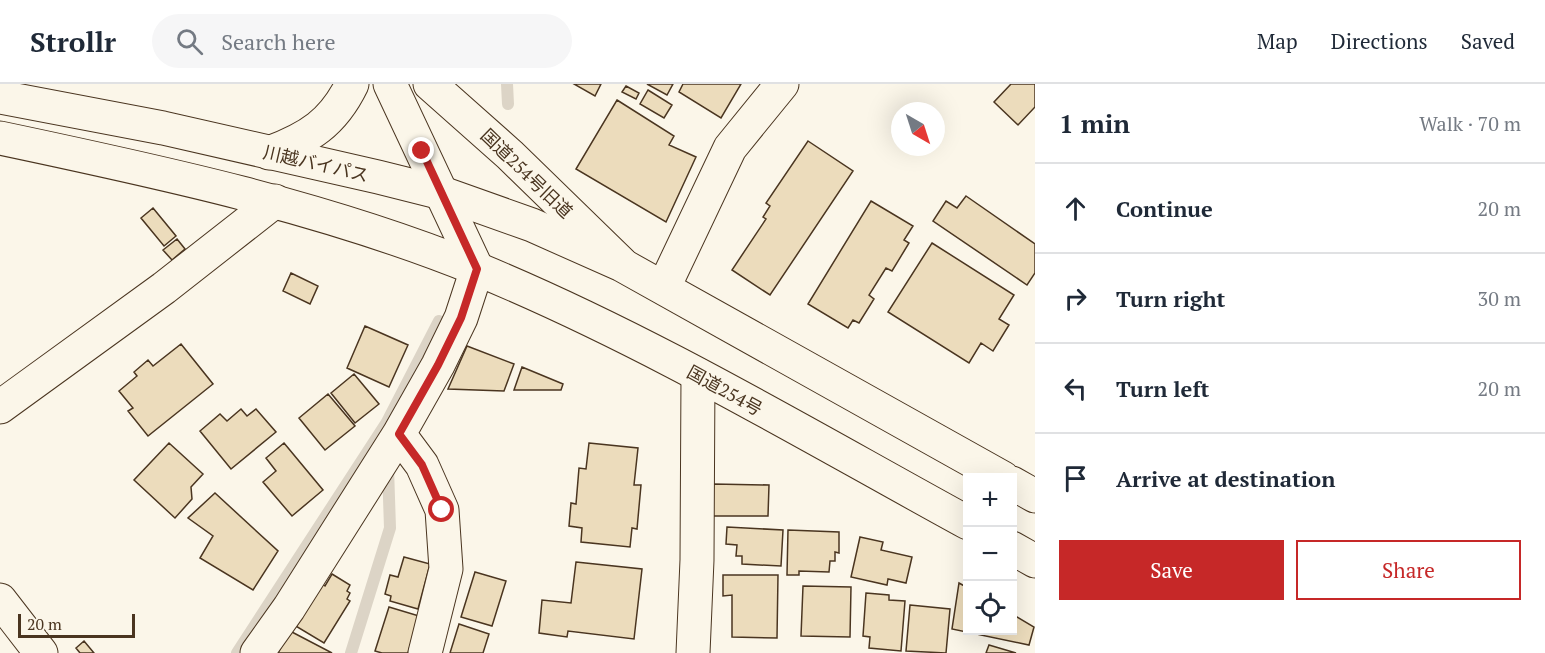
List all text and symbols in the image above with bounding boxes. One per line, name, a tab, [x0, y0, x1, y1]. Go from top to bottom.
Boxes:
search box	[152, 14, 572, 68]
text: Strollr	[30, 23, 116, 60]
icon: search	[173, 25, 206, 58]
text: Search here	[221, 27, 336, 56]
text: Map	[1257, 27, 1298, 55]
text: Directions	[1331, 27, 1428, 55]
text: Saved	[1461, 27, 1515, 55]
north arrow	[891, 102, 945, 156]
text: 1 min	[1059, 106, 1130, 140]
text: Walk · 70 m	[1419, 110, 1521, 137]
street label: 国道254号旧道	[476, 123, 578, 223]
route end	[408, 137, 434, 163]
street label: 川越バイパス	[261, 139, 371, 187]
icon: ahead	[1059, 192, 1092, 225]
text: Continue	[1116, 194, 1213, 223]
text: 20 m	[1478, 195, 1521, 222]
icon: right	[1059, 282, 1092, 315]
text: Turn right	[1116, 284, 1225, 313]
text: 30 m	[1478, 285, 1521, 312]
street label: 国道254号	[683, 359, 767, 421]
icon: left	[1059, 372, 1092, 405]
text: Turn left	[1116, 374, 1209, 403]
text: 20 m	[1478, 375, 1521, 402]
icon: arrive	[1059, 462, 1092, 495]
text: Arrive at destination	[1116, 464, 1335, 493]
map controls	[963, 473, 1017, 635]
button: +	[963, 473, 1017, 527]
route start	[428, 496, 454, 522]
button: −	[963, 527, 1017, 581]
button: Save	[1059, 540, 1284, 600]
button: Share	[1296, 540, 1521, 600]
button: locate	[963, 581, 1017, 635]
scale bar	[18, 611, 135, 638]
text: 20 m	[27, 613, 62, 635]

